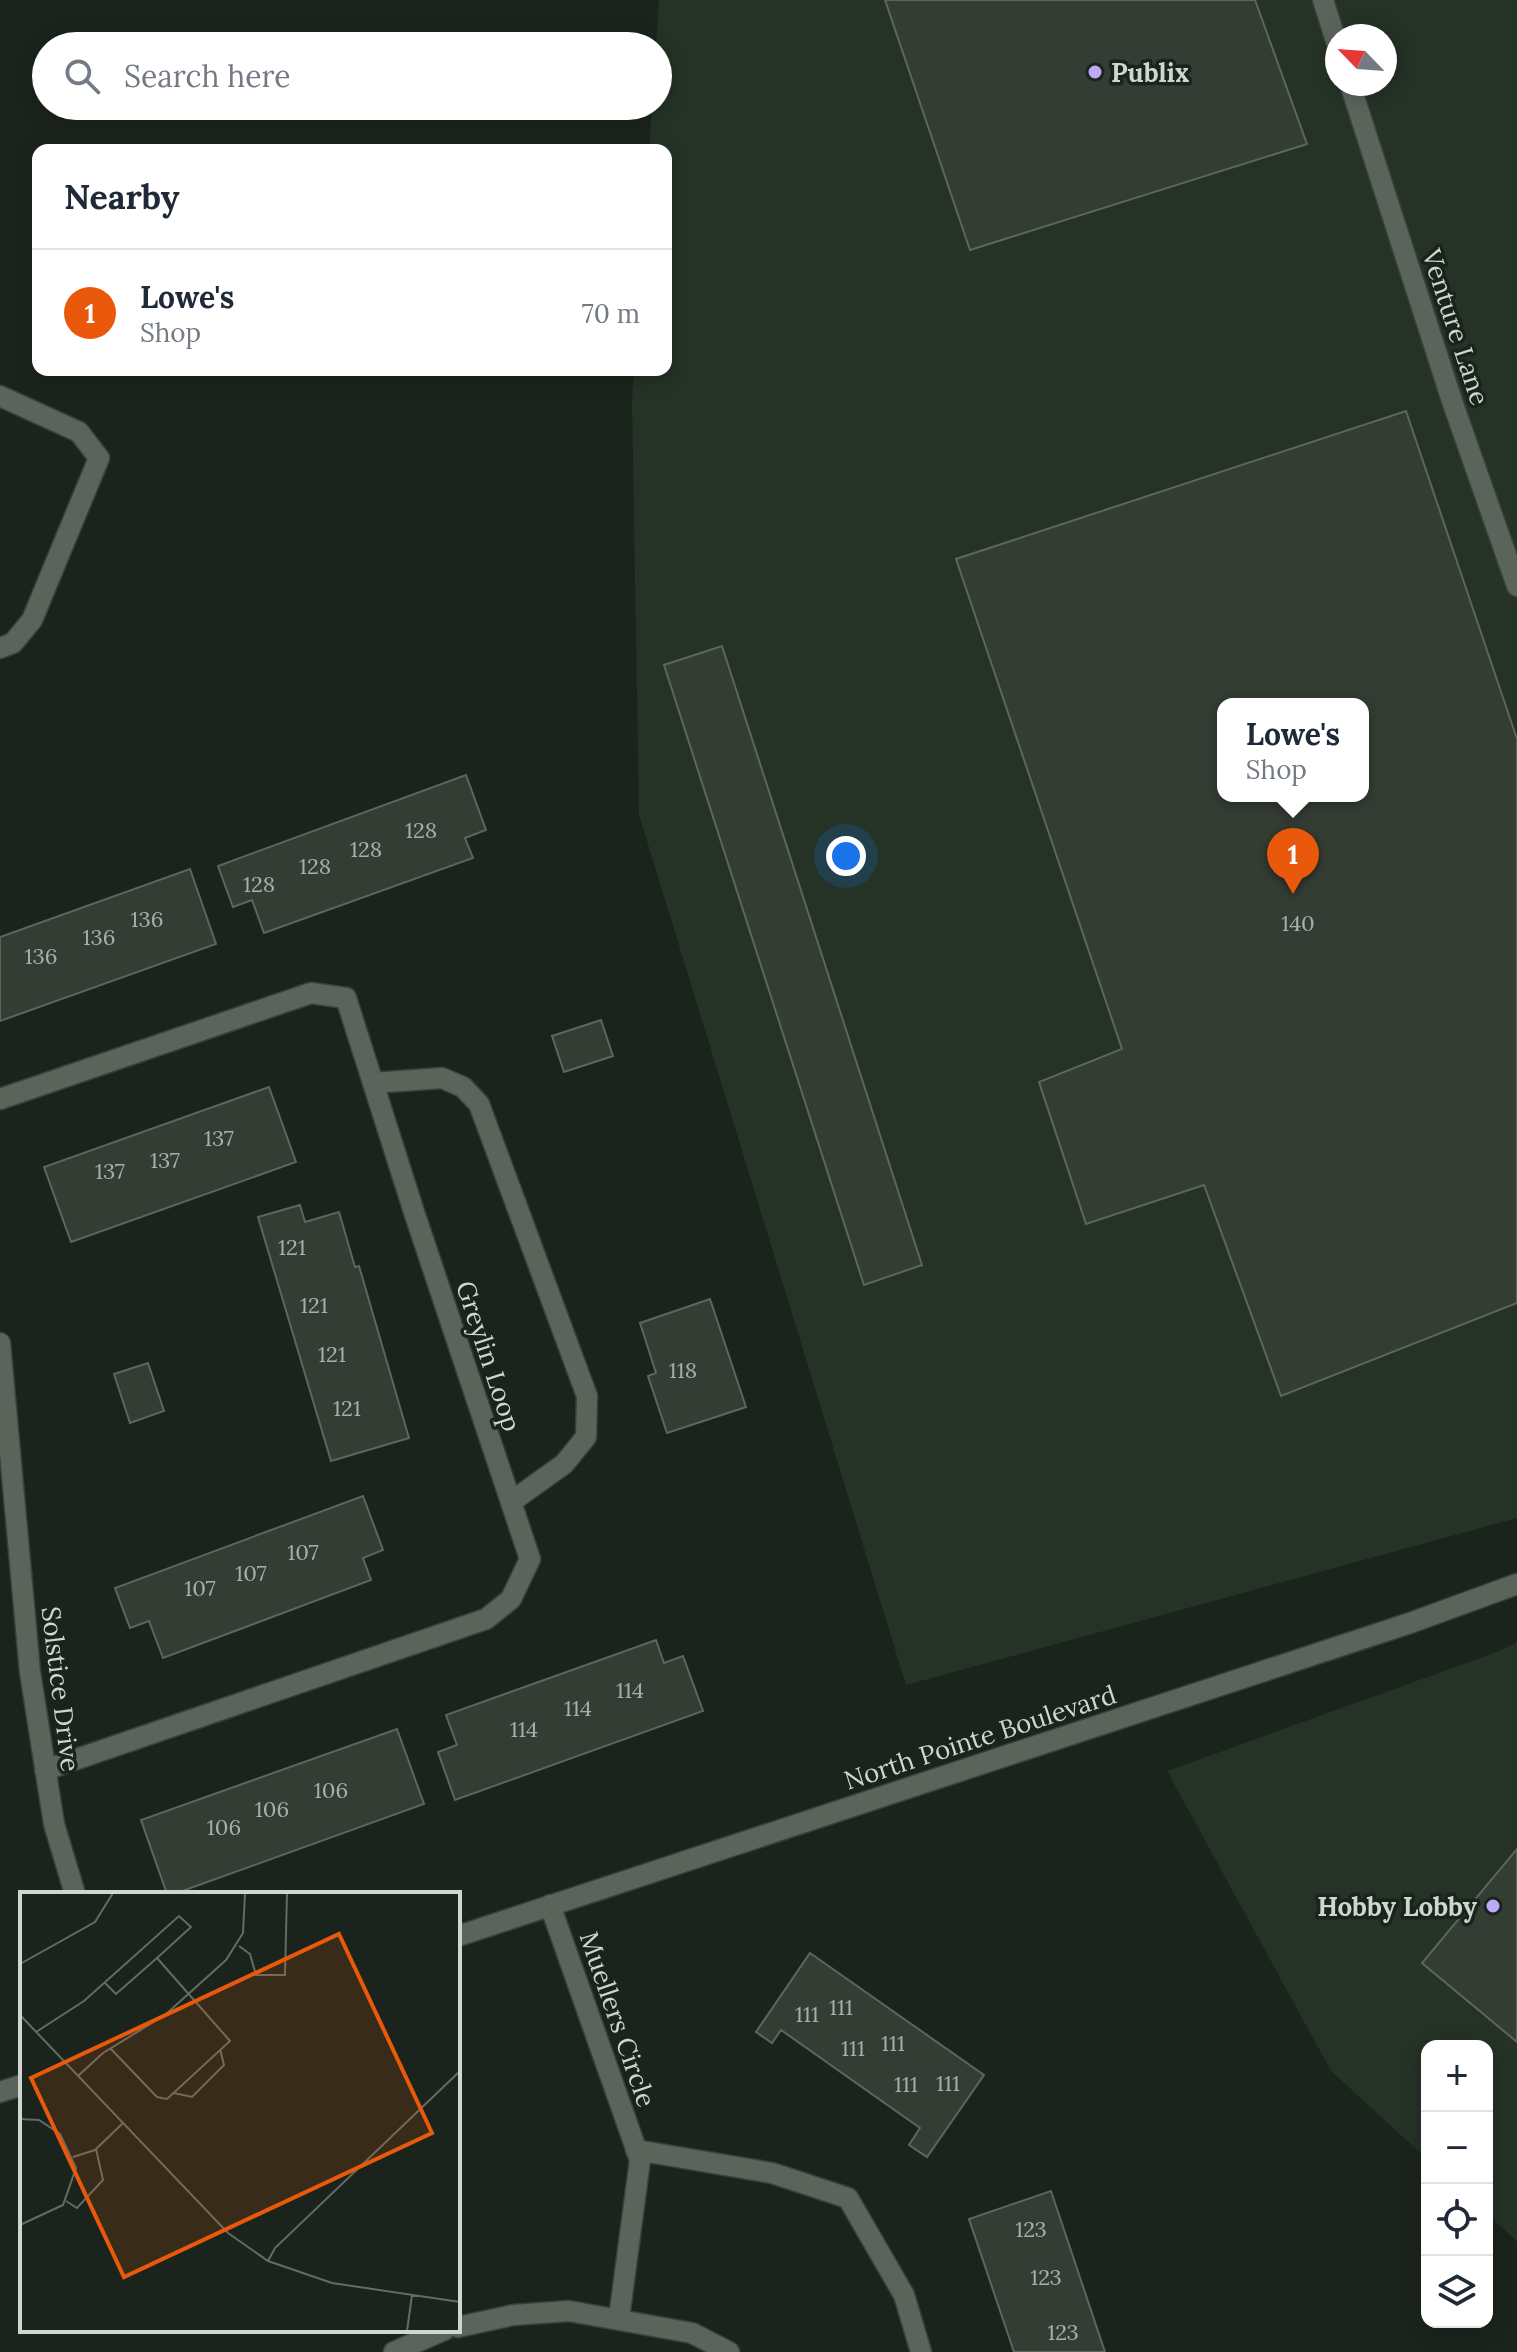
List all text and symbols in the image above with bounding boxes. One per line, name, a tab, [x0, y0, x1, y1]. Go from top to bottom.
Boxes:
north arrow	[1325, 24, 1397, 96]
search box	[32, 32, 672, 120]
icon: search	[60, 54, 104, 98]
place label: Publix	[1111, 56, 1189, 89]
text: Search here	[124, 57, 291, 95]
marker: Publix	[1086, 63, 1104, 81]
text: Nearby	[64, 175, 180, 218]
street label: Venture Lane	[1415, 244, 1497, 409]
text: Lowe's	[140, 278, 234, 316]
text: 1	[85, 297, 95, 330]
text: 70 m	[582, 297, 640, 330]
text: Shop	[140, 316, 201, 349]
popup	[1217, 698, 1369, 802]
text: Lowe's	[1246, 715, 1340, 753]
text: Shop	[1246, 753, 1307, 786]
house number: 128	[405, 816, 437, 844]
pin: 1	[1267, 828, 1319, 894]
house number: 128	[350, 835, 382, 863]
your location	[826, 836, 866, 876]
house number: 128	[299, 852, 331, 880]
house number: 128	[243, 870, 275, 898]
house number: 136	[131, 905, 163, 933]
house number: 140	[1281, 909, 1315, 937]
house number: 136	[83, 923, 115, 951]
house number: 136	[25, 942, 57, 970]
house number: 137	[204, 1124, 234, 1152]
house number: 137	[150, 1146, 180, 1174]
house number: 137	[95, 1157, 125, 1185]
house number: 121	[278, 1233, 306, 1261]
street label: Greylin Loop	[449, 1277, 529, 1435]
house number: 121	[300, 1291, 328, 1319]
house number: 121	[318, 1340, 346, 1368]
house number: 118	[669, 1356, 697, 1384]
house number: 121	[333, 1394, 361, 1422]
house number: 107	[287, 1538, 319, 1566]
house number: 107	[235, 1559, 267, 1587]
house number: 107	[184, 1574, 216, 1602]
street label: Solstice Drive	[35, 1605, 87, 1773]
house number: 114	[616, 1676, 644, 1704]
street label: North Pointe Boulevard	[840, 1677, 1120, 1797]
house number: 114	[564, 1694, 592, 1722]
house number: 114	[510, 1715, 538, 1743]
house number: 106	[314, 1776, 348, 1804]
house number: 106	[255, 1795, 289, 1823]
house number: 106	[207, 1813, 241, 1841]
place label: Hobby Lobby	[1317, 1890, 1478, 1923]
inset map	[20, 1892, 460, 2332]
marker: Hobby Lobby	[1484, 1897, 1502, 1915]
street label: Muellers Circle	[573, 1927, 663, 2111]
house number: 111	[829, 1993, 853, 2021]
house number: 111	[795, 2000, 819, 2028]
house number: 111	[881, 2029, 905, 2057]
house number: 111	[841, 2034, 865, 2062]
map controls	[1421, 2040, 1493, 2328]
button: +	[1421, 2040, 1493, 2112]
house number: 111	[936, 2069, 960, 2097]
house number: 111	[894, 2070, 918, 2098]
button: −	[1421, 2112, 1493, 2184]
button: locate	[1421, 2184, 1493, 2256]
house number: 123	[1015, 2215, 1047, 2243]
button: layers	[1421, 2256, 1493, 2328]
house number: 123	[1030, 2263, 1062, 2291]
house number: 123	[1047, 2318, 1079, 2346]

